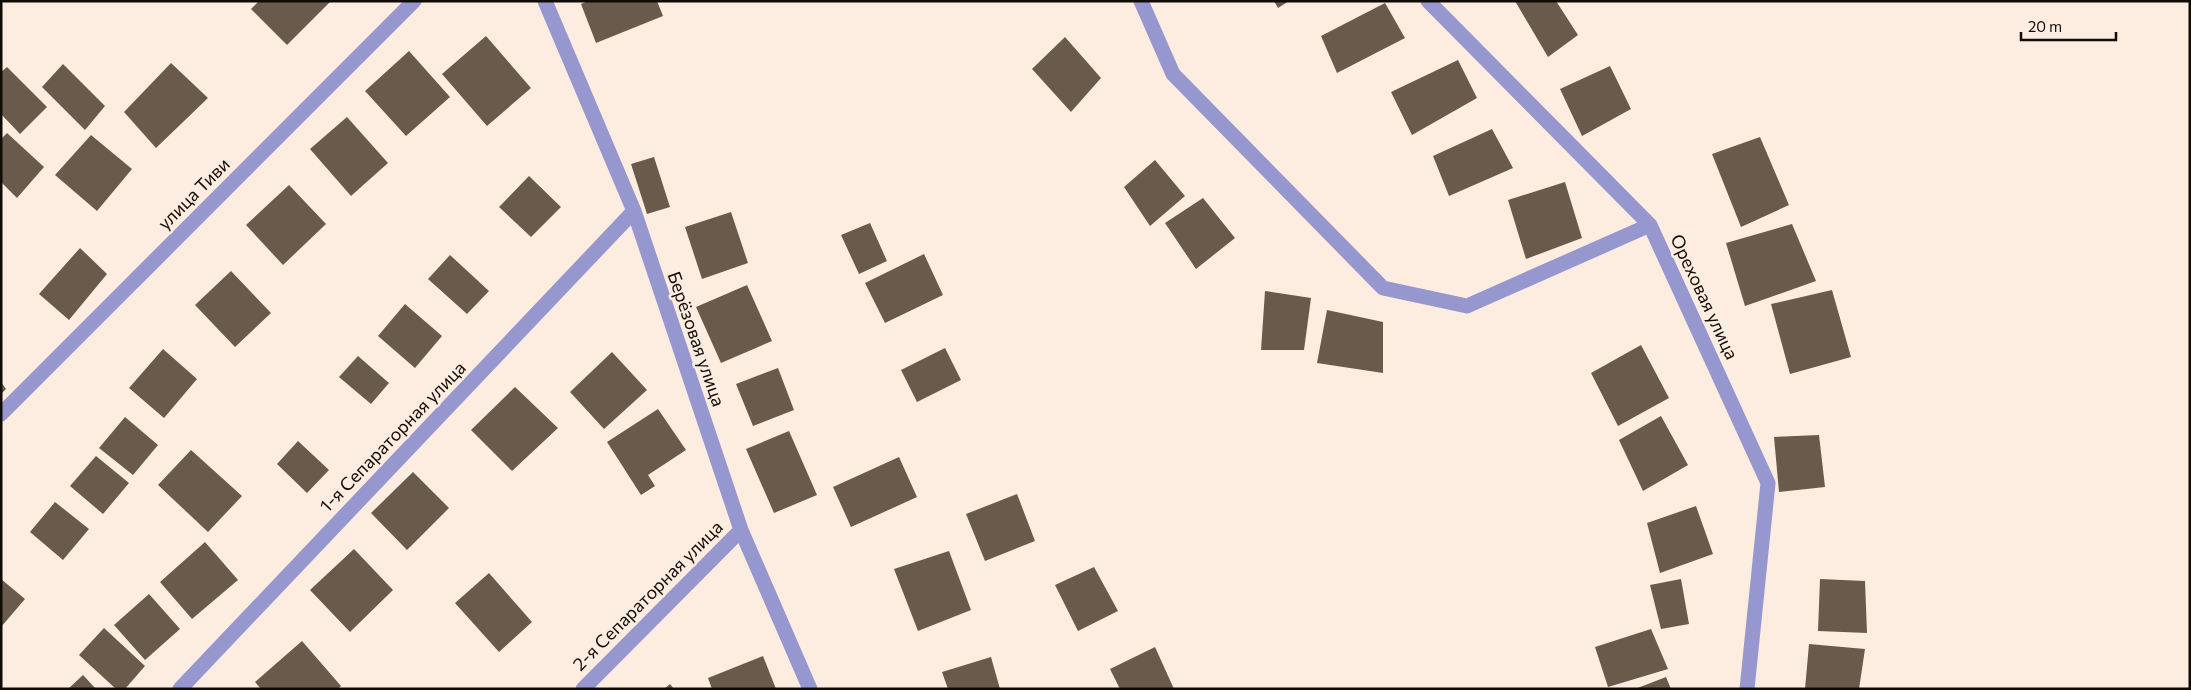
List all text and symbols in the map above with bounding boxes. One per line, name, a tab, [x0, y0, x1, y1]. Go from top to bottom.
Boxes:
scale bar	[2021, 10, 2116, 42]
text: 20 m	[2028, 17, 2062, 35]
street label: улица Тиви	[153, 153, 234, 234]
street label: Ореховая улица	[1666, 230, 1744, 363]
street label: Берёзовая улица	[664, 268, 730, 409]
street label: 1-я Сепараторная улица	[315, 356, 470, 516]
street label: 2-я Сепараторная улица	[568, 516, 727, 675]

